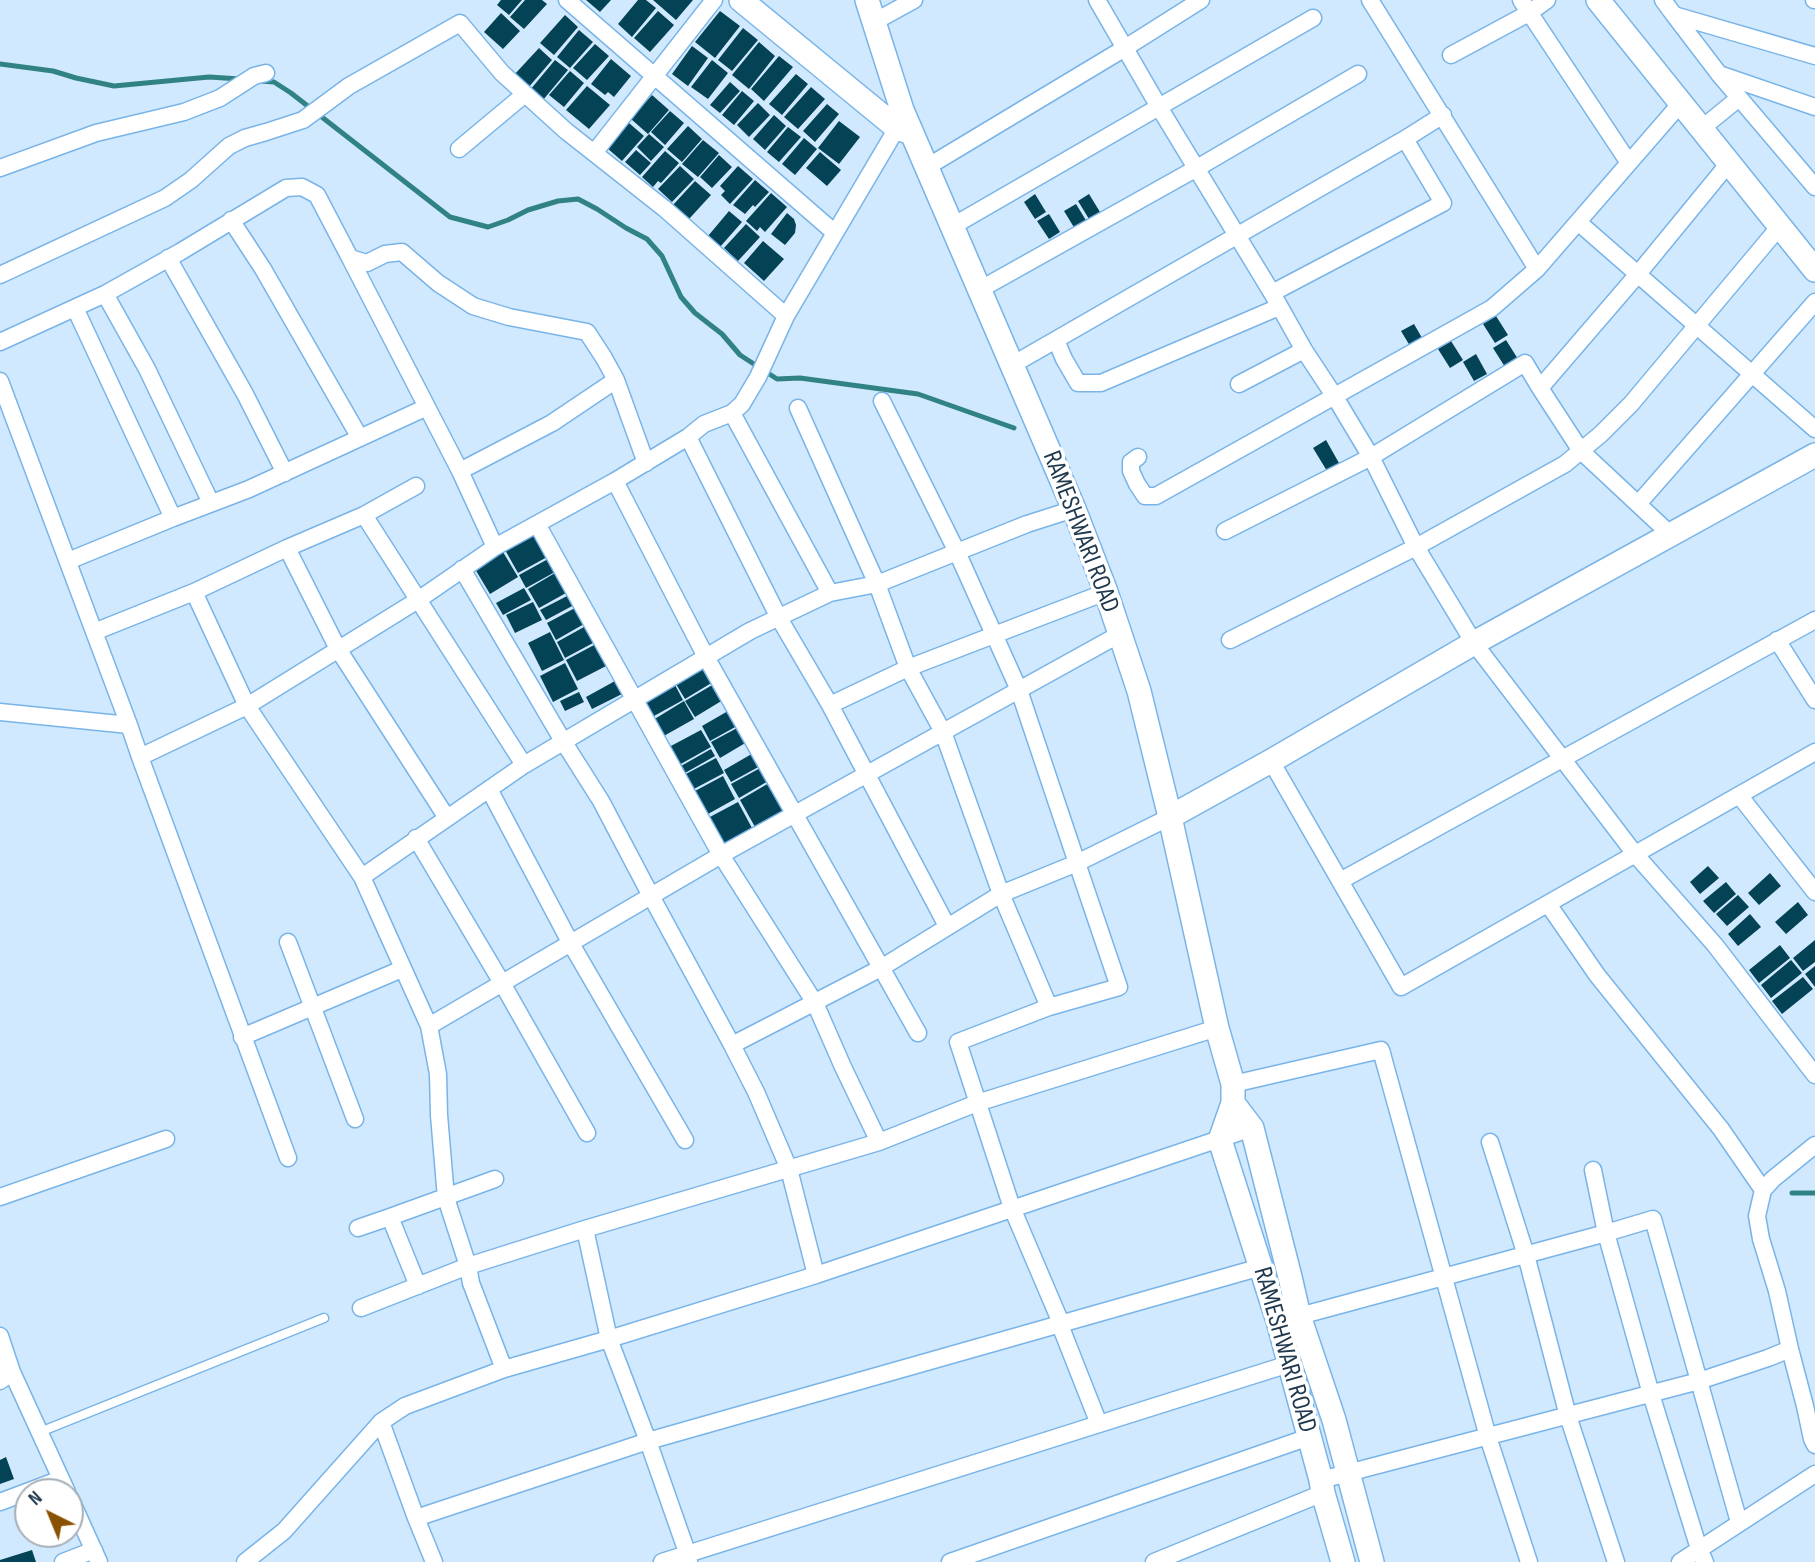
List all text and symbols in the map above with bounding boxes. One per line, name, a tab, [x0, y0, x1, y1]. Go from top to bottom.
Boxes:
street label: RAMESHWARI ROAD	[1035, 447, 1125, 617]
street label: RAMESHWARI ROAD	[1245, 1264, 1323, 1436]
north arrow	[14, 1478, 84, 1548]
text: N	[24, 1487, 47, 1511]

